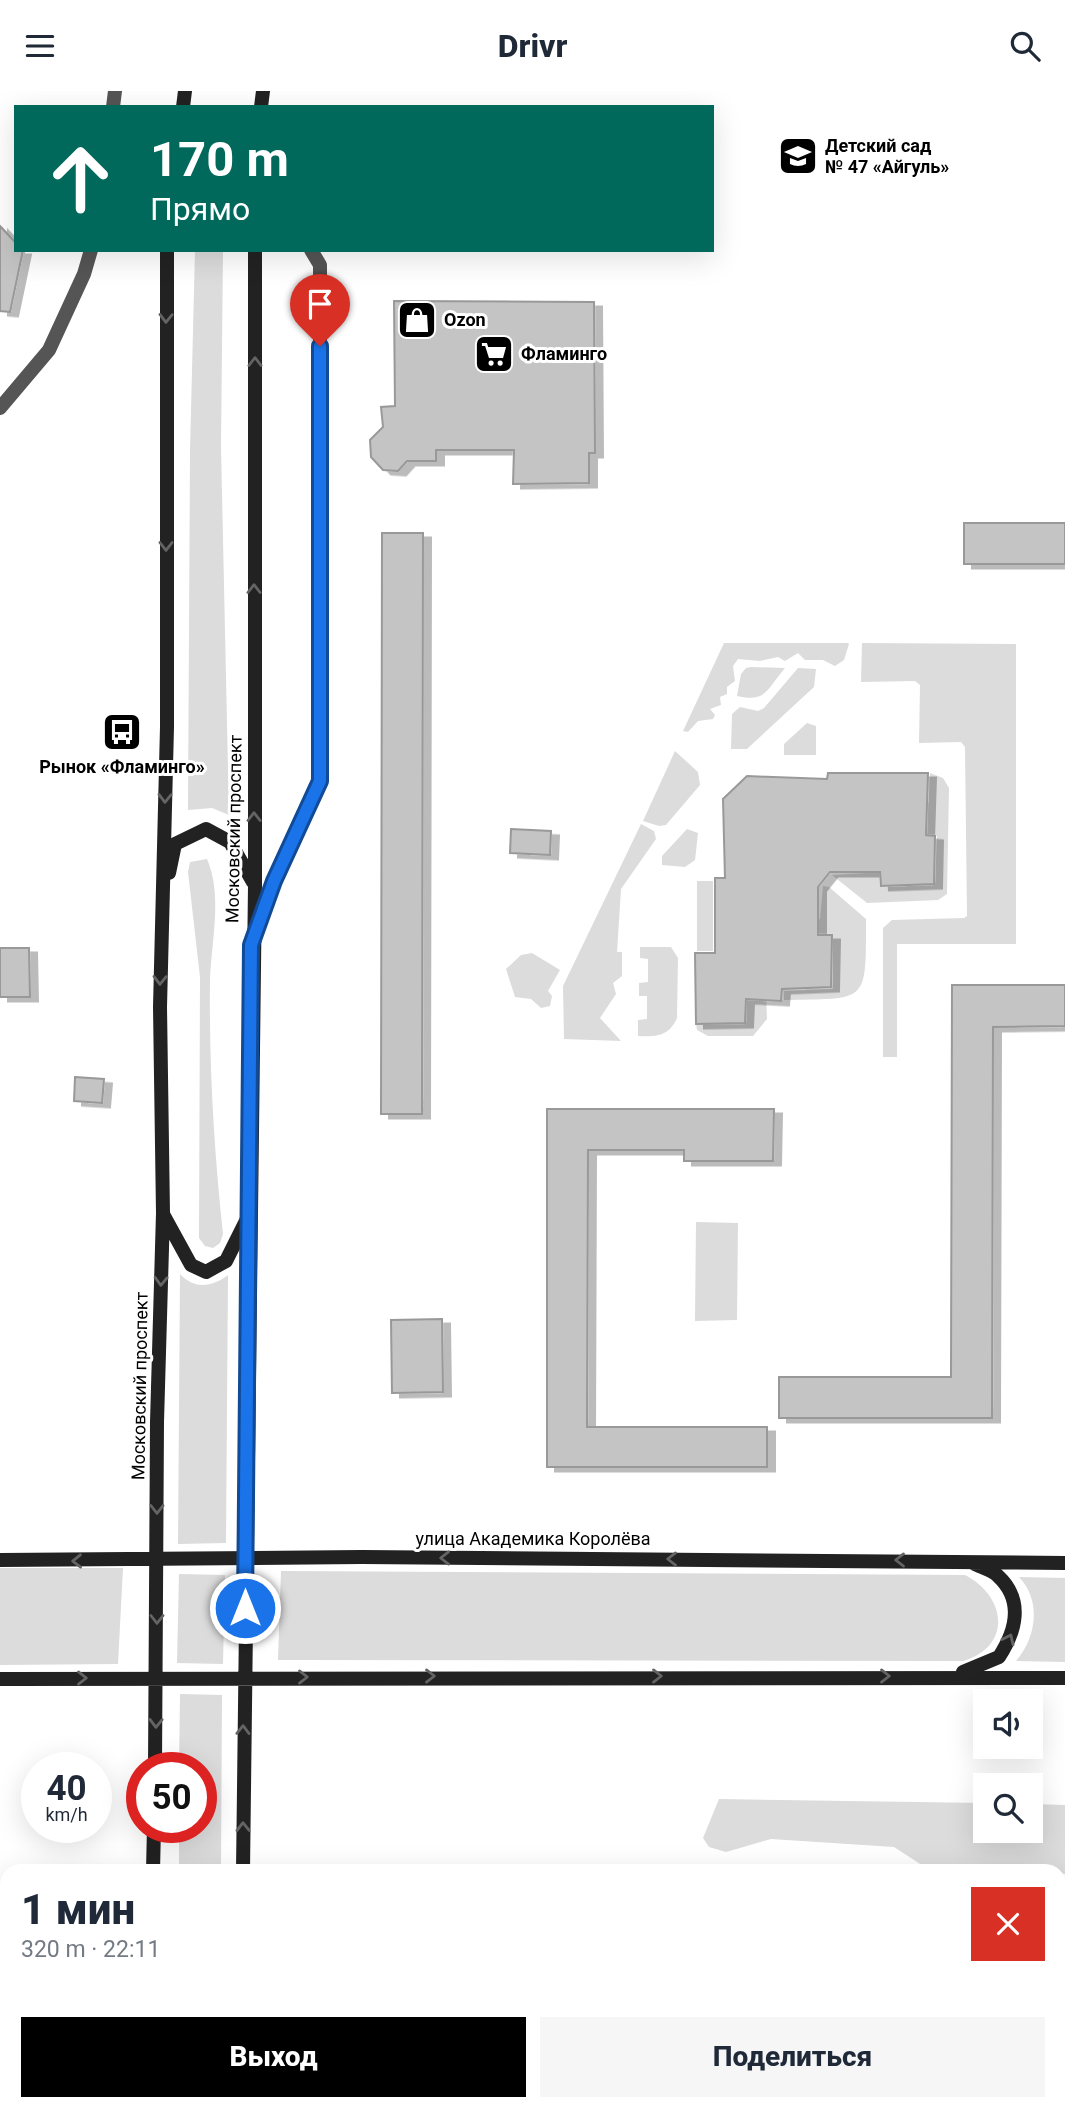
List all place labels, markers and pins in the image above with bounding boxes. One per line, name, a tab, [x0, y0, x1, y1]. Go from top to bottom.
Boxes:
school or university icon: Детский сад № 47 «Айгуль»	[777, 135, 819, 177]
place label: Детский сад № 47 «Айгуль»	[825, 135, 949, 177]
pin	[290, 274, 350, 346]
shop icon: Ozon	[396, 299, 438, 341]
place label: Ozon	[444, 309, 486, 330]
supermarket icon: Фламинго	[473, 333, 515, 375]
place label: Фламинго	[521, 343, 607, 364]
bus stop icon: Рынок «Фламинго»	[101, 711, 143, 753]
place label: Рынок «Фламинго»	[39, 756, 205, 777]

